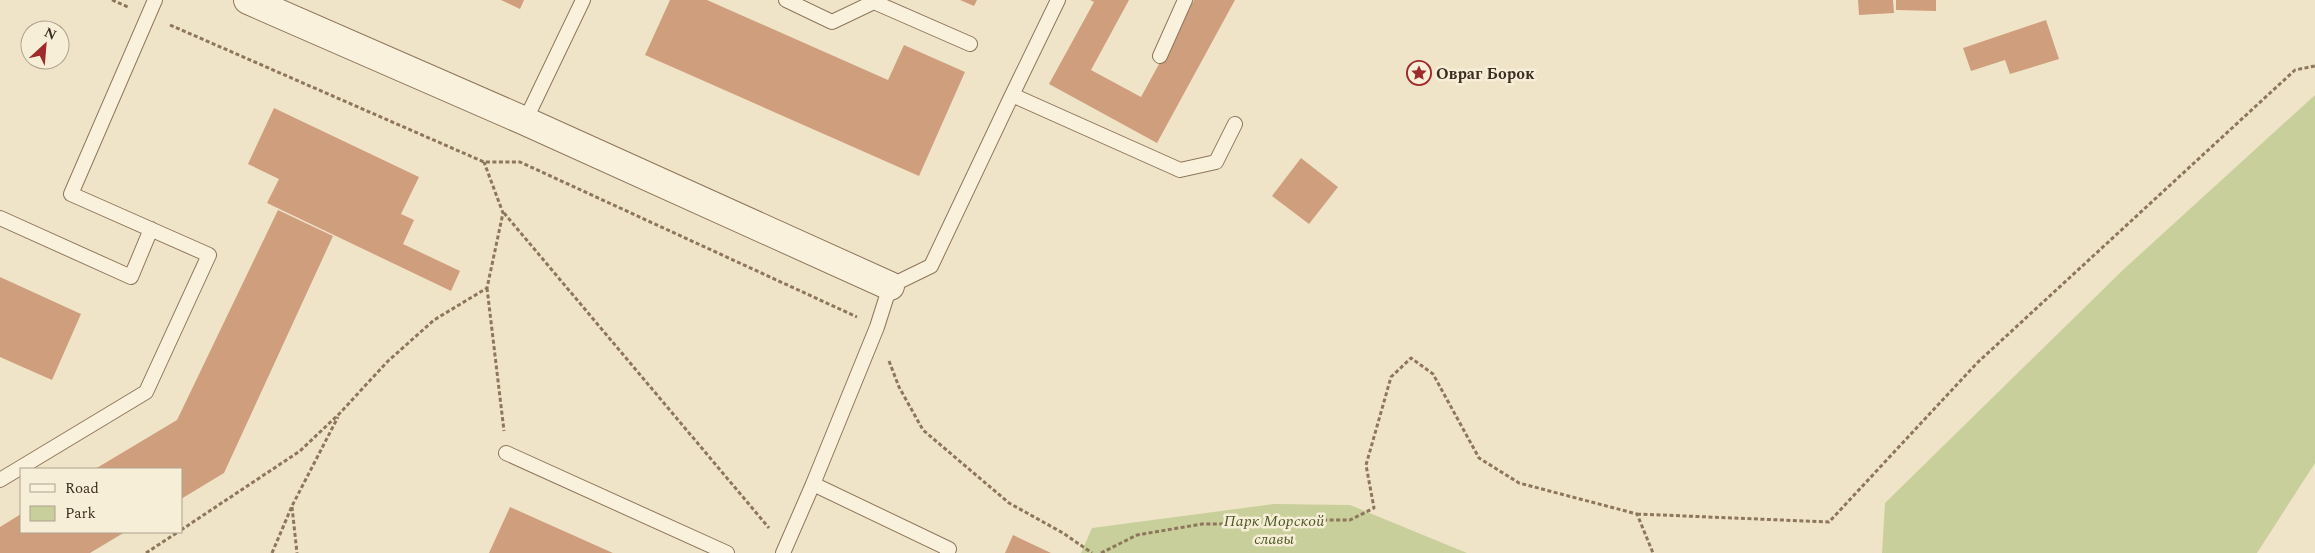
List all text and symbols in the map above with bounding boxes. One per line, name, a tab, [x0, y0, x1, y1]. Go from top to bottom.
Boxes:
north arrow	[20, 20, 70, 70]
text: N	[41, 22, 60, 46]
place icon: Овраг Борок	[1406, 60, 1432, 86]
place label: Овраг Борок	[1436, 62, 1535, 86]
legend	[20, 468, 182, 533]
text: Road	[65, 477, 99, 500]
text: Park	[65, 502, 96, 525]
park label: Парк Морской славы	[1224, 509, 1325, 551]

